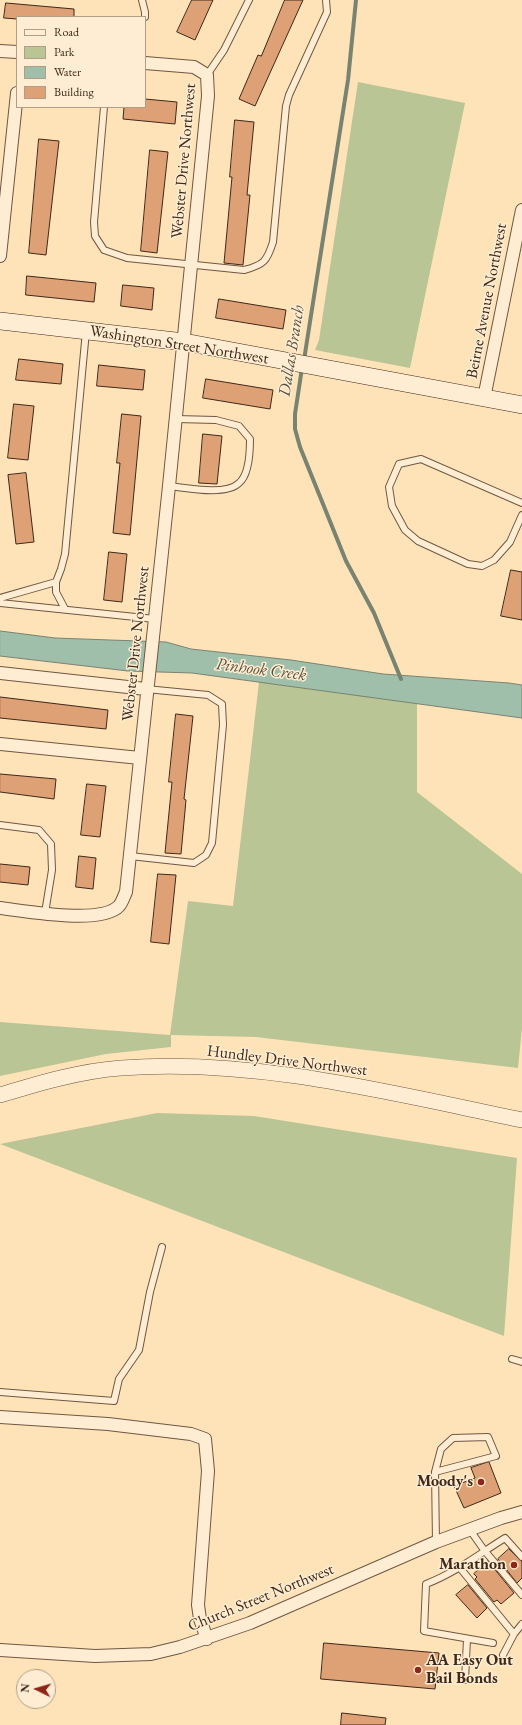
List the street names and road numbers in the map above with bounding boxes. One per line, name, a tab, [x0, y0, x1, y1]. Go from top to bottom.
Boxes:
street label: Webster Drive Northwest	[168, 83, 200, 239]
street label: Beirne Avenue Northwest	[463, 222, 511, 380]
street label: Washington Street Northwest	[88, 321, 270, 369]
street label: Webster Drive Northwest	[118, 566, 154, 722]
street label: Hundley Drive Northwest	[206, 1042, 368, 1080]
street label: Church Street Northwest	[185, 1560, 337, 1636]

